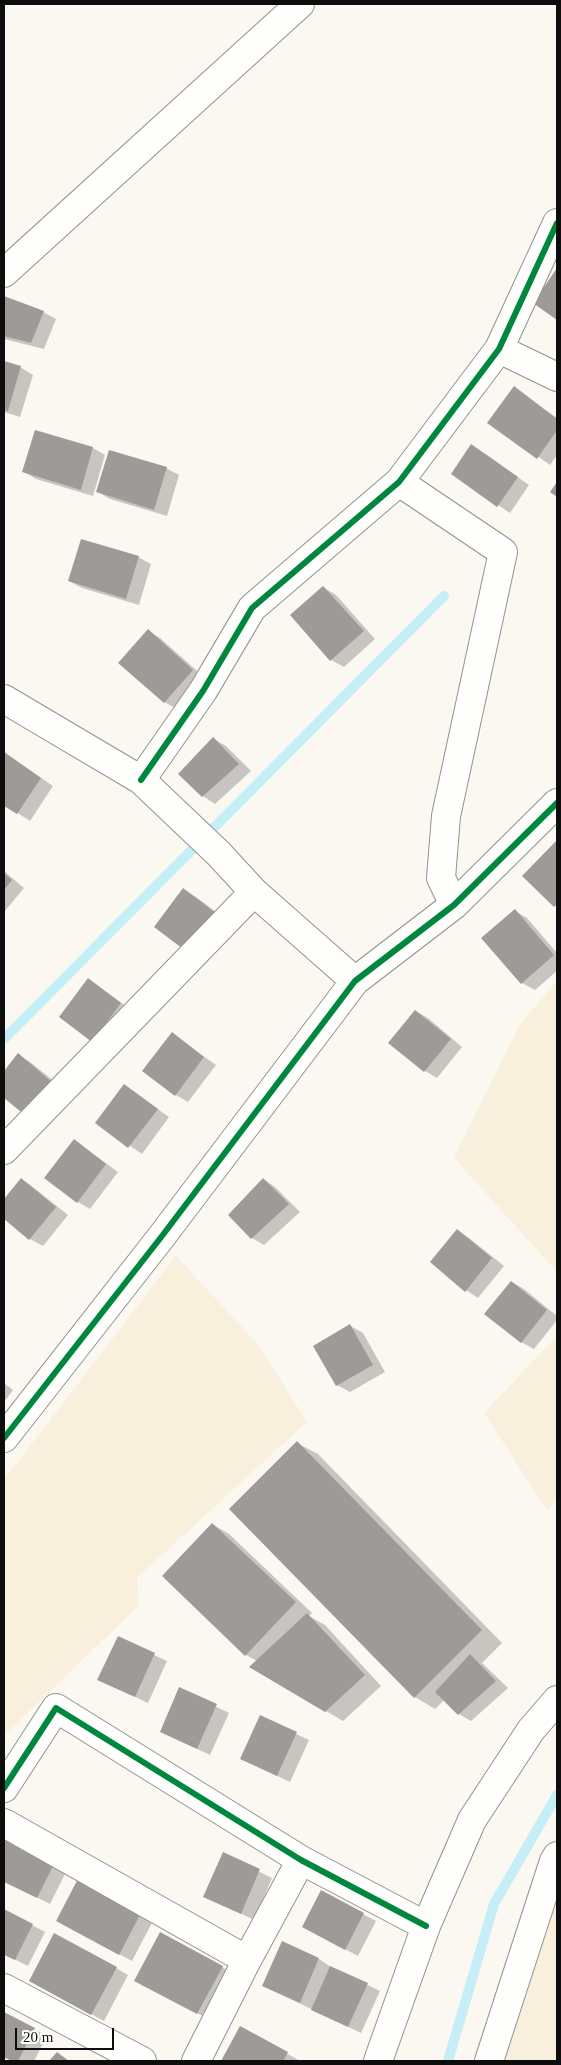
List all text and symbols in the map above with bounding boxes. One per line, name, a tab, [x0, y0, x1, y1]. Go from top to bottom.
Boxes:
scale bar	[18, 2018, 116, 2050]
text: 20 m	[23, 2029, 53, 2045]

